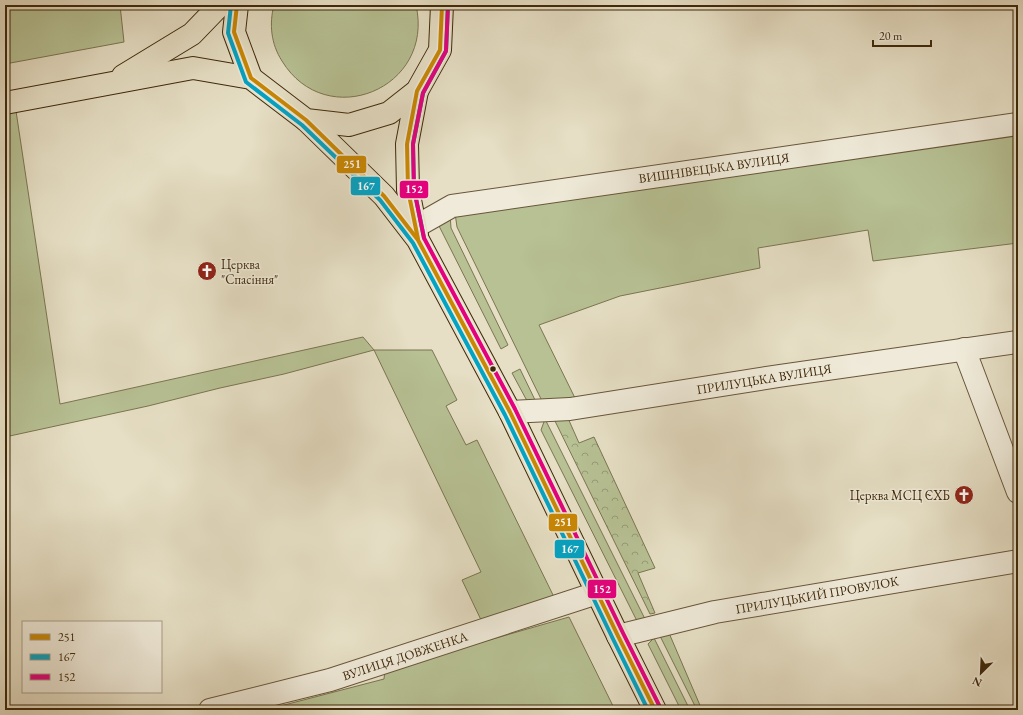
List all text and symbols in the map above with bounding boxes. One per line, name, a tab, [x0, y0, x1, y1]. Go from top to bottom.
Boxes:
scale bar	[873, 22, 931, 48]
text: 20 m	[879, 28, 903, 44]
street label: ВИШНІВЕЦЬКА ВУЛИЦЯ	[637, 149, 791, 187]
line badge: 251	[336, 155, 367, 174]
text: 251	[343, 157, 361, 171]
line badge: 167	[350, 176, 381, 196]
text: 167	[357, 179, 375, 193]
line badge: 152	[399, 180, 429, 199]
text: 152	[405, 182, 423, 196]
place label: Церква "Спасіння"	[221, 256, 278, 288]
church icon: Церква "Спасіння"	[196, 260, 218, 282]
street label: ПРИЛУЦЬКА ВУЛИЦЯ	[695, 360, 833, 398]
unlabelled marker	[488, 364, 498, 374]
church icon: Церква МСЦ ЄХБ	[953, 484, 975, 506]
place label: Церква МСЦ ЄХБ	[850, 487, 950, 504]
line badge: 251	[548, 513, 578, 532]
text: 251	[554, 515, 572, 529]
line badge: 167	[554, 539, 585, 559]
text: 167	[561, 542, 579, 556]
street label: ПРИЛУЦЬКИЙ ПРОВУЛОК	[734, 572, 900, 618]
line badge: 152	[587, 579, 617, 599]
text: 152	[593, 582, 611, 596]
legend	[22, 621, 162, 693]
street label: ВУЛИЦЯ ДОВЖЕНКА	[340, 627, 471, 684]
text: 251	[58, 629, 76, 645]
text: 167	[58, 649, 76, 665]
north arrow	[961, 653, 1001, 693]
text: 152	[58, 669, 76, 685]
text: N	[970, 674, 984, 690]

